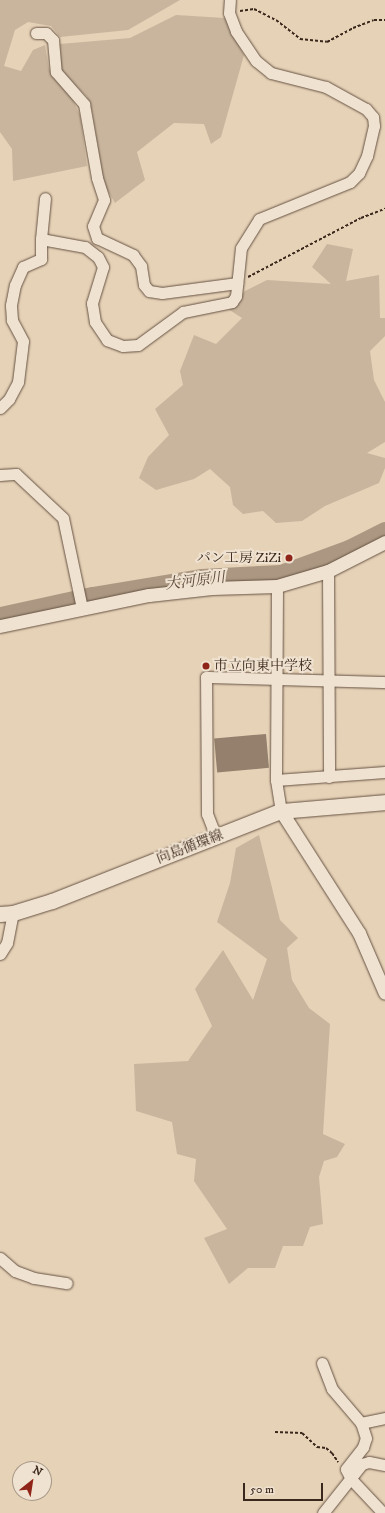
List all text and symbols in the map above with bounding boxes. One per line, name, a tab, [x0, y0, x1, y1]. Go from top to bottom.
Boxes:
place label: パン工房 ZiZi	[197, 550, 281, 566]
marker: パン工房 ZiZi	[284, 553, 294, 563]
water label: 大河原川	[164, 568, 226, 594]
place label: 市立向東中学校	[214, 658, 312, 674]
marker: 市立向東中学校	[201, 661, 211, 671]
street label: 向島循環線	[154, 827, 226, 867]
north arrow	[12, 1461, 52, 1501]
text: N	[30, 1463, 45, 1480]
scale bar	[245, 1475, 325, 1501]
text: 50 m	[250, 1482, 274, 1497]

